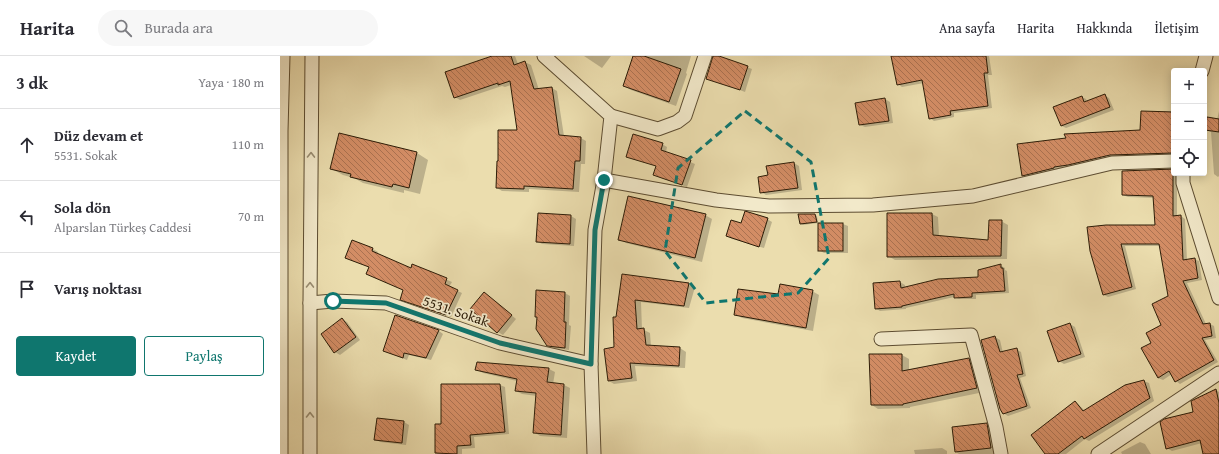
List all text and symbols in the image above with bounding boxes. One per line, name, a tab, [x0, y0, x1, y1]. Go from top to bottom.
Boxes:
search box	[98, 10, 378, 46]
text: Harita	[20, 14, 74, 42]
icon: search	[112, 17, 134, 39]
text: Burada ara	[144, 17, 213, 38]
text: Ana sayfa	[939, 18, 995, 38]
text: Harita	[1017, 18, 1054, 38]
text: Hakkında	[1076, 18, 1132, 38]
text: İletişim	[1154, 18, 1199, 38]
map controls	[1171, 68, 1207, 176]
button: +	[1171, 68, 1207, 104]
text: 3 dk	[16, 70, 48, 95]
text: Yaya · 180 m	[198, 73, 264, 92]
button: −	[1171, 104, 1207, 140]
text: Düz devam et	[54, 125, 143, 146]
icon: ahead	[16, 134, 38, 156]
text: 110 m	[232, 135, 264, 154]
button: locate	[1171, 140, 1207, 176]
text: 5531. Sokak	[54, 146, 117, 165]
one-way arrow	[307, 152, 315, 158]
route end	[595, 171, 613, 189]
text: Sola dön	[54, 197, 111, 218]
icon: left	[16, 206, 38, 228]
text: 70 m	[238, 207, 264, 226]
text: Alparslan Türkeş Caddesi	[54, 218, 191, 237]
icon: arrive	[16, 278, 38, 300]
text: Varış noktası	[54, 278, 142, 299]
one-way arrow	[306, 282, 314, 288]
street label: 5531. Sokak	[420, 290, 492, 332]
route start	[324, 292, 342, 310]
button: Kaydet	[16, 336, 136, 376]
button: Paylaş	[144, 336, 264, 376]
one-way arrow	[306, 412, 314, 418]

